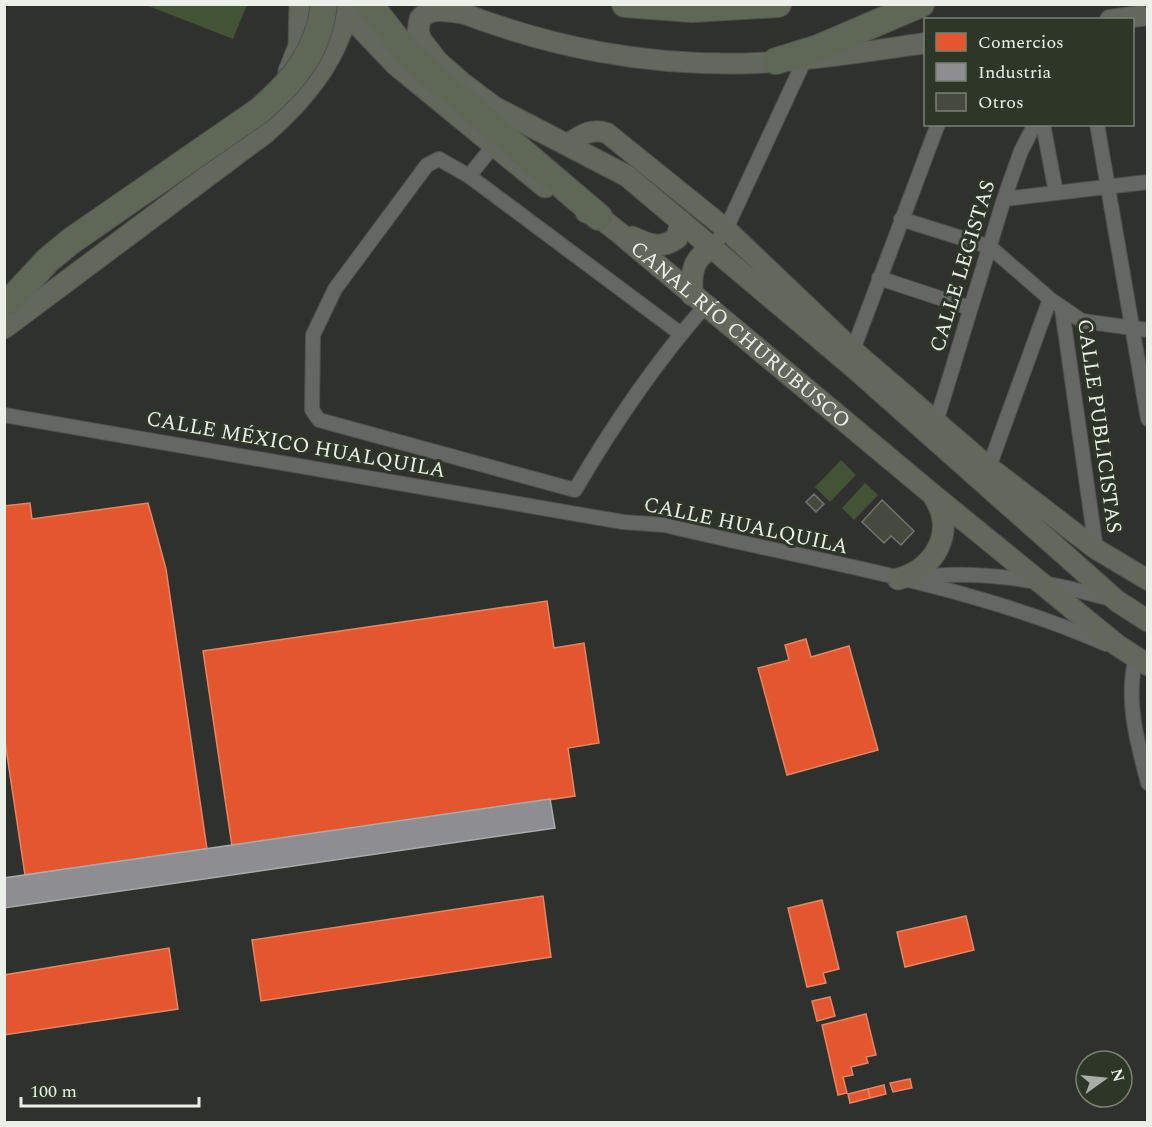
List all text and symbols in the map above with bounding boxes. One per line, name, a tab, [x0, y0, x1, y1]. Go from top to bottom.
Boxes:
legend	[924, 18, 1134, 126]
text: Comercios	[978, 29, 1064, 56]
text: Industria	[978, 59, 1052, 86]
text: Otros	[978, 89, 1024, 116]
street label: CALLE LEGISTAS	[922, 176, 1004, 356]
street label: CANAL RÍO CHURUBUSCO	[623, 233, 857, 437]
street label: CALLE PUBLICISTAS	[1068, 317, 1130, 535]
street label: CALLE MÉXICO HUALQUILA	[144, 403, 448, 487]
street label: CALLE HUALQUILA	[641, 489, 851, 563]
north arrow	[1074, 1049, 1134, 1109]
text: N	[1104, 1066, 1131, 1085]
scale bar	[21, 1070, 200, 1108]
text: 100 m	[30, 1078, 77, 1105]

